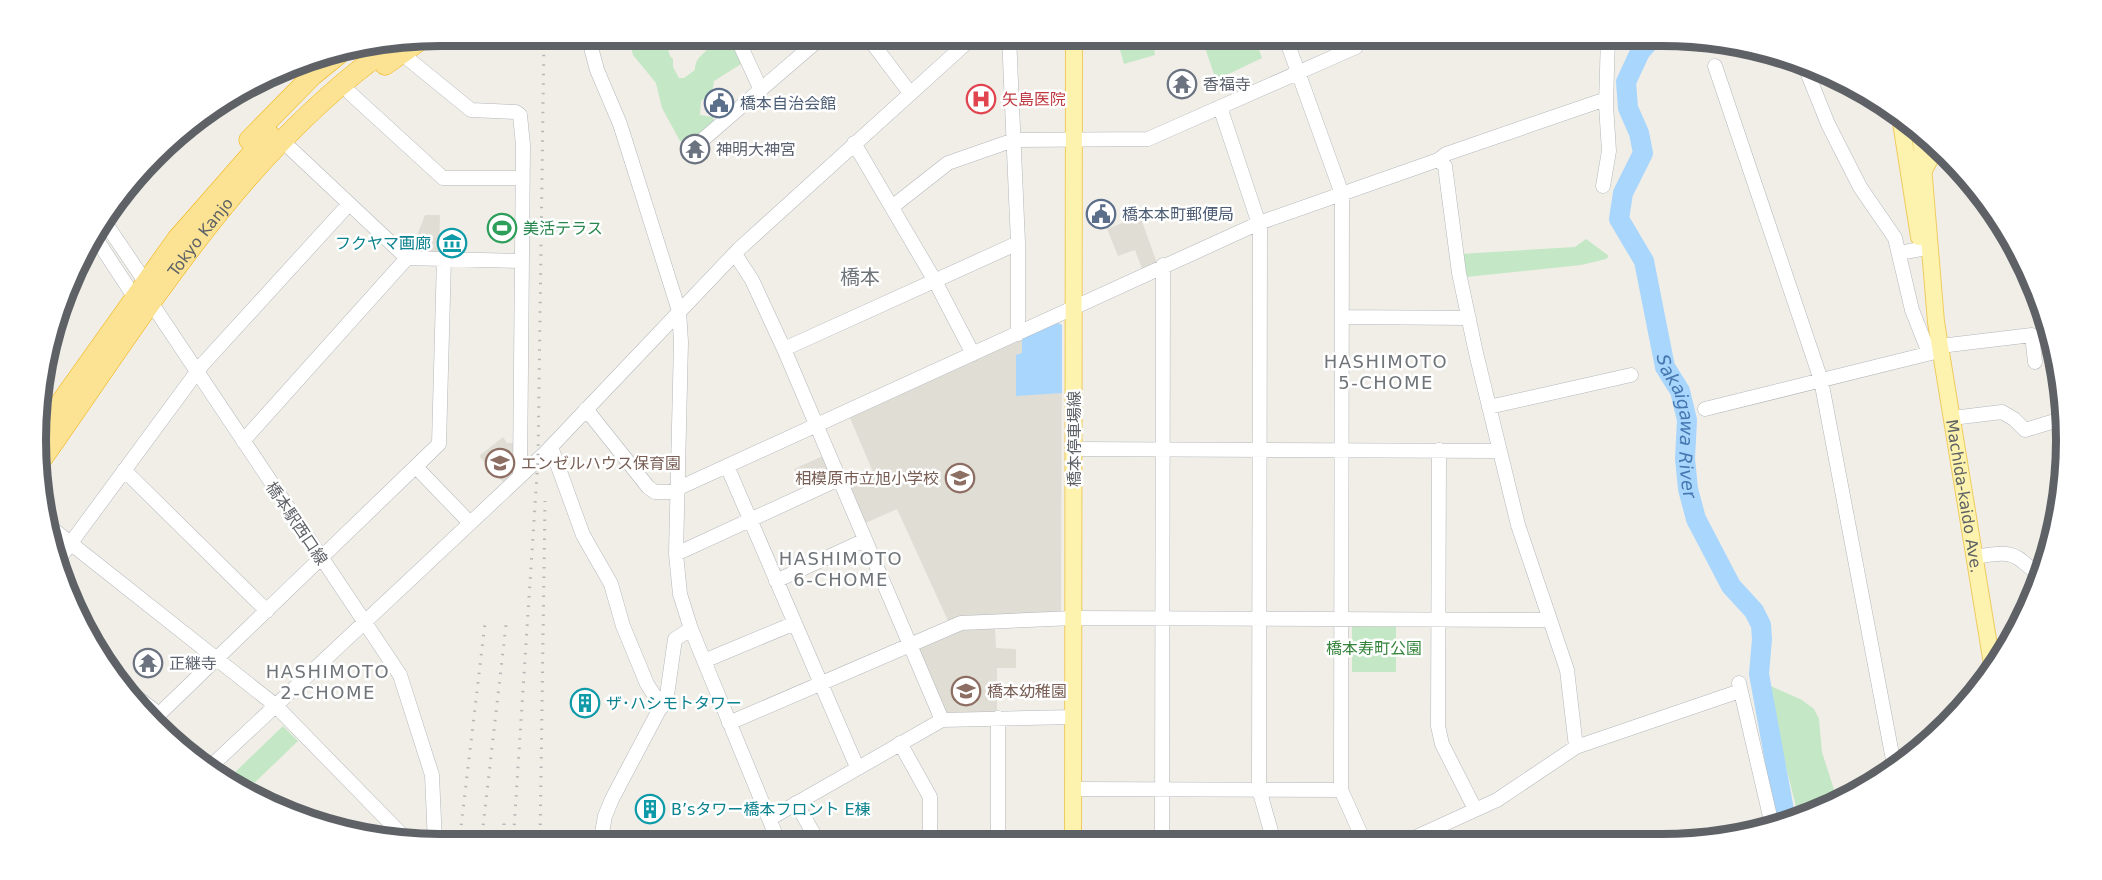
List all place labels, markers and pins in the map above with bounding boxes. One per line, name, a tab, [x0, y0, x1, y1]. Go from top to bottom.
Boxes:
temple icon: 香福寺	[1166, 68, 1198, 100]
place label: 香福寺	[1203, 75, 1251, 94]
hospital icon: 矢島医院	[965, 83, 997, 115]
public building icon: 橋本自治会館	[703, 87, 735, 119]
place label: 矢島医院	[1002, 90, 1066, 109]
place label: 橋本自治会館	[740, 94, 836, 113]
temple icon: 神明大神宮	[679, 133, 711, 165]
place label: 神明大神宮	[716, 140, 796, 159]
public building icon: 橋本本町郵便局	[1085, 198, 1117, 230]
place label: 橋本本町郵便局	[1122, 205, 1234, 224]
sports icon: 美活テラス	[486, 212, 518, 244]
place label: 美活テラス	[523, 219, 603, 238]
museum icon: フクヤマ画廊	[436, 227, 468, 259]
place label: フクヤマ画廊	[335, 234, 431, 253]
school or university icon: エンゼルハウス保育園	[484, 447, 516, 479]
place label: エンゼルハウス保育園	[521, 454, 681, 473]
school or university icon: 相模原市立旭小学校	[944, 462, 976, 494]
place label: 相模原市立旭小学校	[795, 469, 939, 488]
temple icon: 正継寺	[132, 647, 164, 679]
place label: 正継寺	[169, 654, 217, 673]
school or university icon: 橋本幼稚園	[950, 675, 982, 707]
place label: 橋本幼稚園	[987, 682, 1067, 701]
building icon: ザ･ハシモトタワー	[569, 687, 601, 719]
place label: ザ･ハシモトタワー	[606, 694, 742, 713]
building icon: B’sタワー橋本フロント E棟	[634, 793, 666, 825]
place label: B’sタワー橋本フロント E棟	[671, 800, 871, 819]

